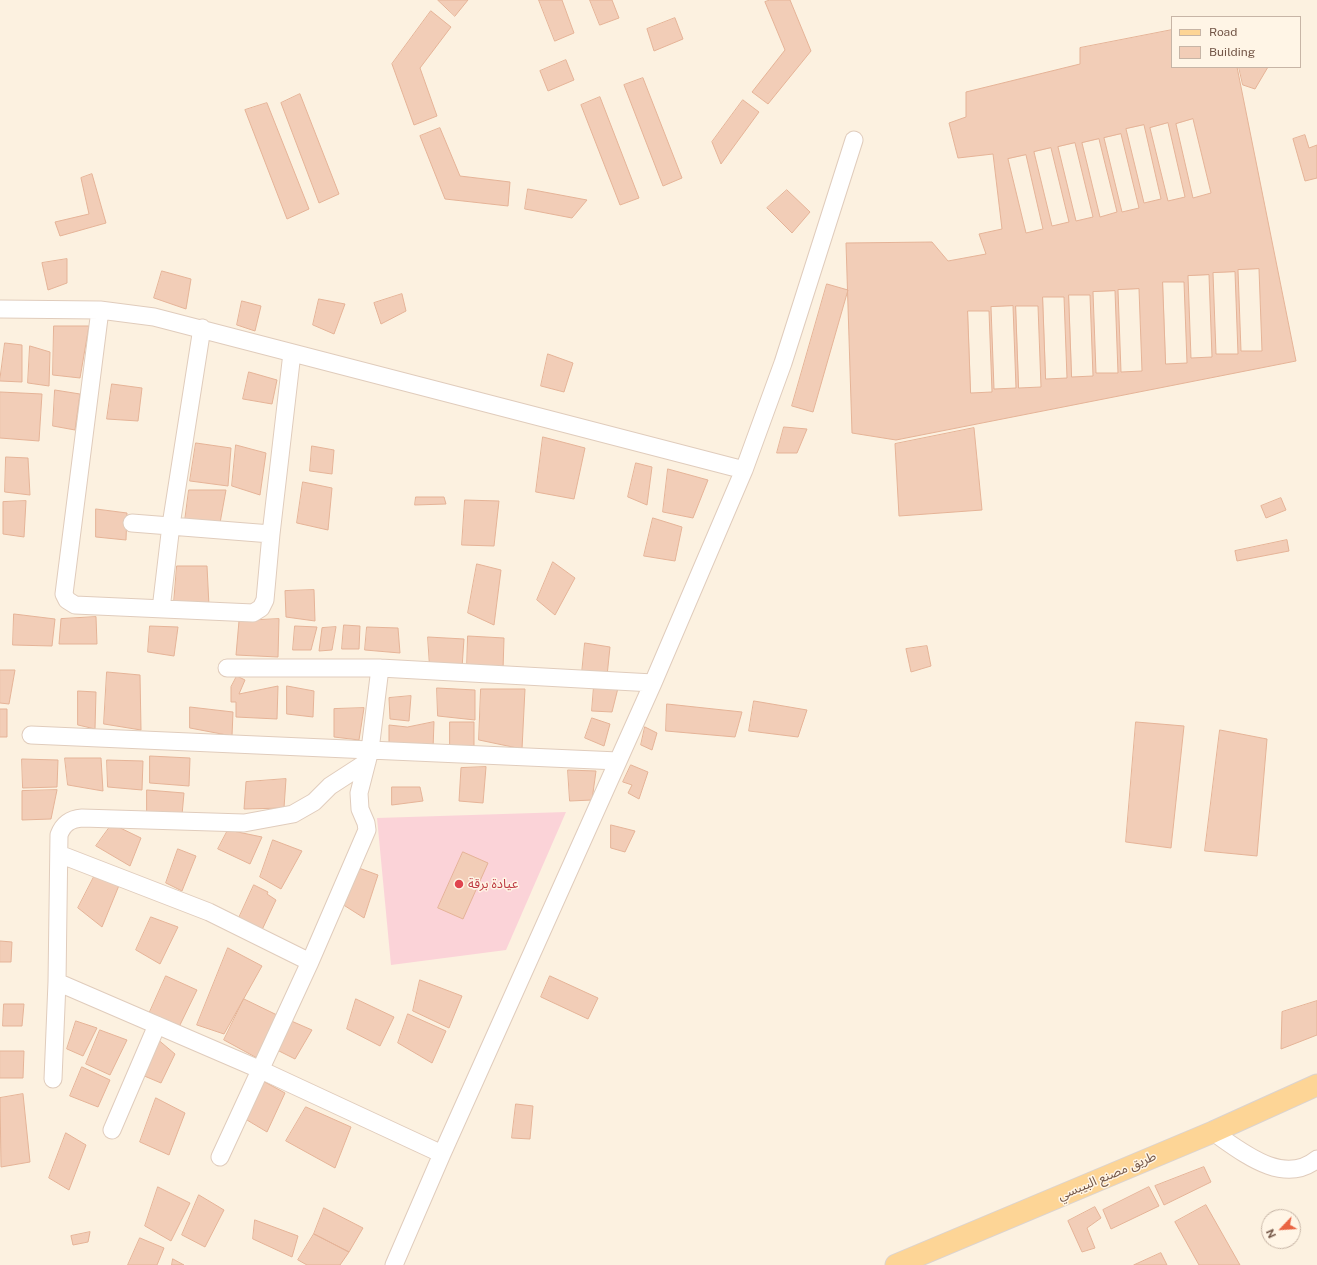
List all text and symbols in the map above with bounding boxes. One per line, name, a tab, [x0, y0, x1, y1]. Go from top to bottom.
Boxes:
legend	[1171, 16, 1301, 68]
text: Road	[1209, 25, 1237, 39]
text: Building	[1209, 45, 1255, 59]
place label: عيادة برقة	[468, 876, 518, 892]
marker: عيادة برقة	[453, 878, 465, 890]
street label: طريق مصنع البيبسي	[1055, 1148, 1159, 1204]
north arrow	[1261, 1209, 1301, 1249]
text: N	[1264, 1227, 1278, 1240]

